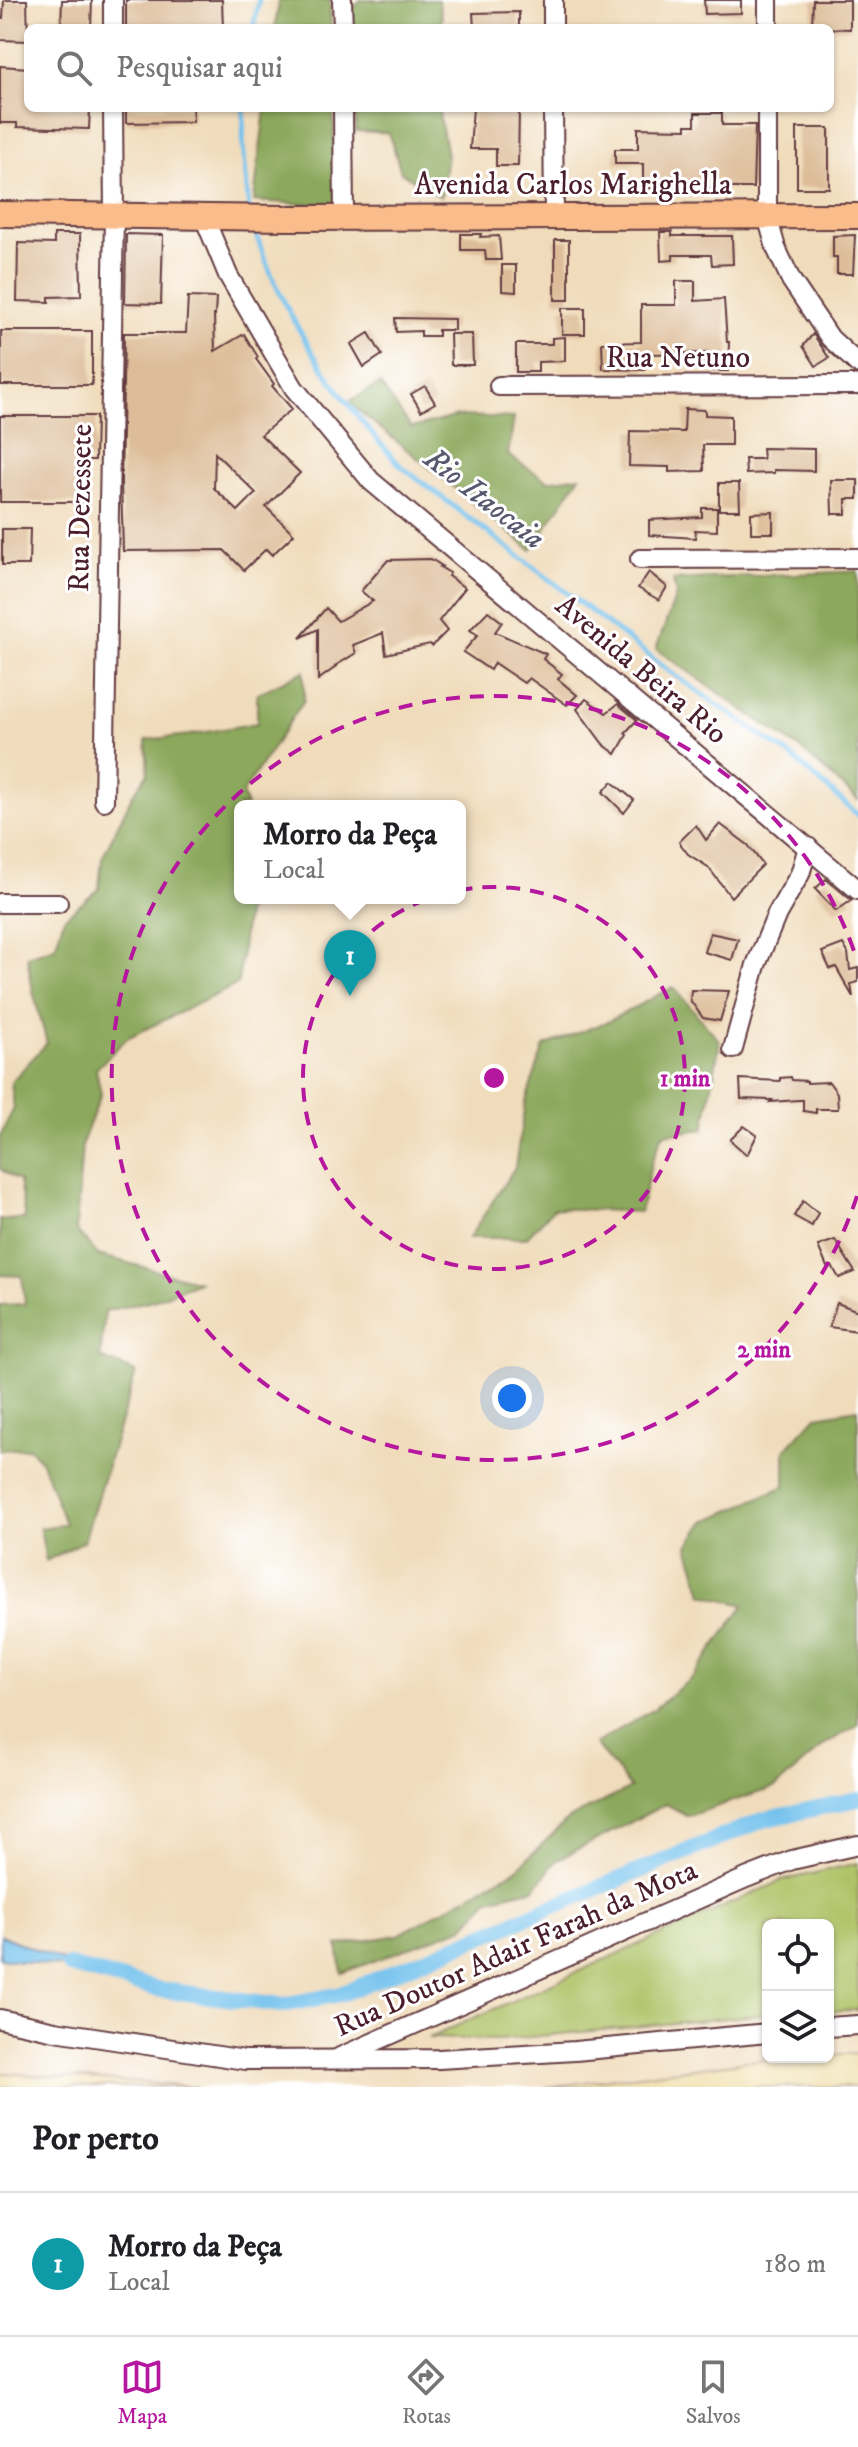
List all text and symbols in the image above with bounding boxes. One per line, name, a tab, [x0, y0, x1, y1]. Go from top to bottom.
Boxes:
search box	[24, 24, 834, 112]
icon: search	[52, 46, 96, 90]
text: Pesquisar aqui	[116, 50, 283, 87]
street label: Avenida Carlos Marighella	[414, 167, 732, 204]
street label: Rua Netuno	[606, 340, 750, 377]
street label: Rua Dezessete	[61, 424, 101, 592]
water label: Rio Itaocaia	[414, 438, 553, 559]
street label: Avenida Beira Rio	[547, 587, 735, 753]
popup	[234, 800, 466, 904]
text: Morro da Peça	[263, 817, 437, 854]
text: Local	[263, 854, 324, 887]
pin: 1	[324, 930, 376, 996]
centre of rings	[480, 1064, 508, 1092]
text: 1 min	[660, 1064, 711, 1094]
text: 2 min	[737, 1335, 791, 1365]
your location	[492, 1378, 532, 1418]
street label: Rua Doutor Adair Farah da Mota	[329, 1852, 703, 2046]
map controls	[762, 1919, 834, 2063]
button: locate	[762, 1919, 834, 1991]
button: layers	[762, 1991, 834, 2063]
text: Por perto	[32, 2118, 159, 2160]
text: Morro da Peça	[108, 2229, 282, 2266]
text: 1	[53, 2248, 63, 2281]
text: 180 m	[764, 2248, 826, 2281]
text: Local	[108, 2266, 169, 2299]
tab: Mapa	[117, 2355, 167, 2430]
tab: Rotas	[402, 2355, 451, 2430]
tab: Salvos	[686, 2355, 741, 2430]

